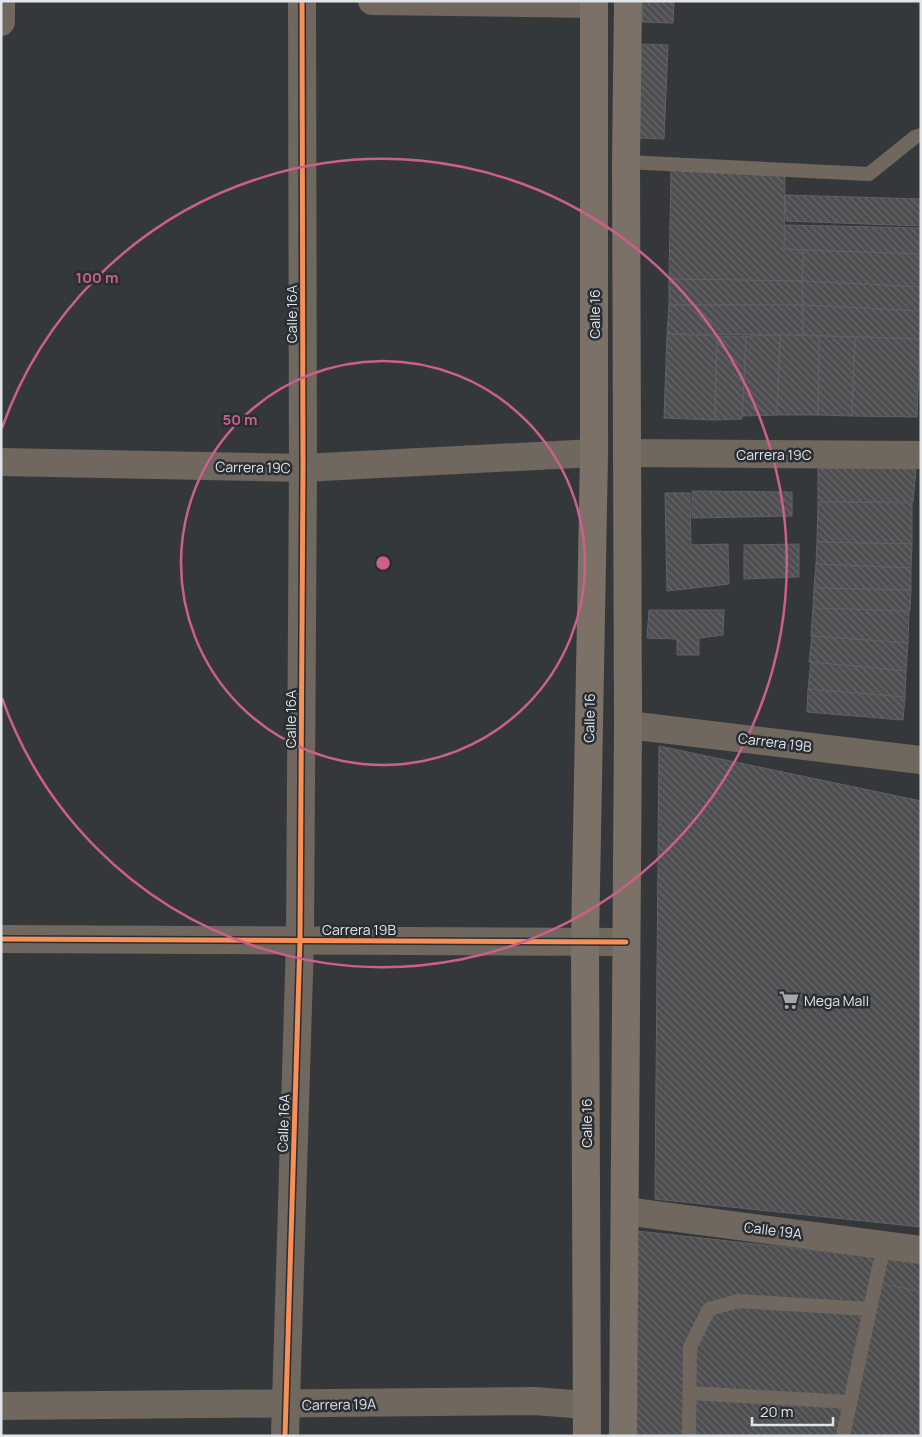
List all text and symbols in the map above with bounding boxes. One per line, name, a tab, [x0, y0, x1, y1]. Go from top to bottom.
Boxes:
text: 100 m	[76, 267, 118, 288]
street label: Calle 16A	[282, 285, 301, 343]
street label: Calle 16	[585, 289, 604, 339]
text: 50 m	[222, 409, 258, 430]
street label: Carrera 19C	[736, 445, 812, 464]
street label: Carrera 19C	[215, 457, 291, 477]
centre of rings	[374, 554, 392, 572]
street label: Calle 16A	[281, 690, 300, 748]
street label: Calle 16	[579, 693, 599, 743]
street label: Carrera 19B	[737, 728, 813, 756]
street label: Carrera 19B	[322, 920, 396, 939]
supermarket icon: Mega Mall	[778, 989, 800, 1011]
place label: Mega Mall	[804, 991, 869, 1010]
street label: Calle 16A	[272, 1093, 294, 1152]
street label: Calle 16	[577, 1098, 596, 1148]
street label: Calle 19A	[743, 1217, 803, 1243]
street label: Carrera 19A	[302, 1394, 376, 1414]
scale bar	[752, 1394, 833, 1426]
text: 20 m	[760, 1401, 793, 1422]

